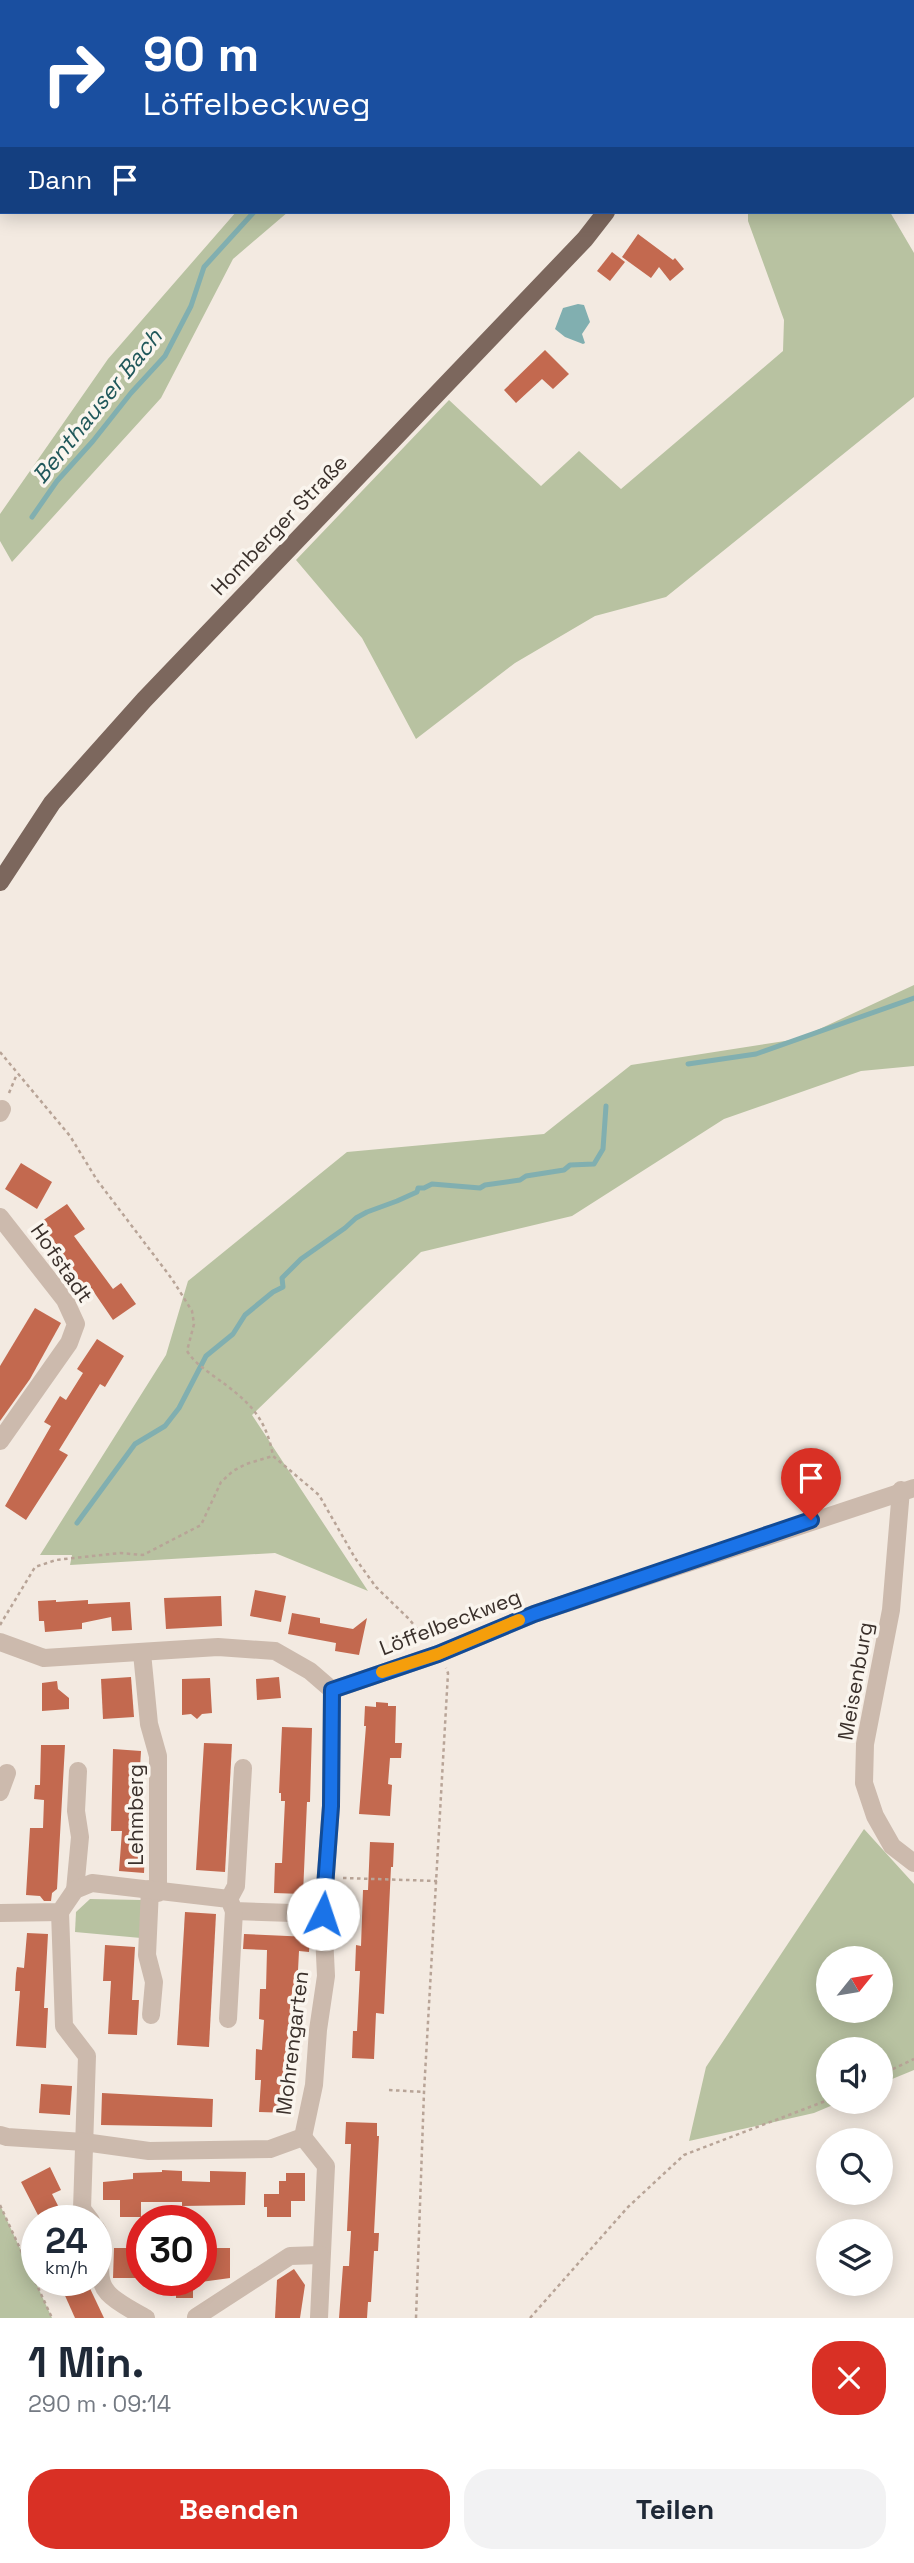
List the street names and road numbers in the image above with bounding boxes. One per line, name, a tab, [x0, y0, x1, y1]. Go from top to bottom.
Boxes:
street label: Homberger Straße	[205, 449, 353, 601]
street label: Hofstadt	[25, 1218, 99, 1308]
street label: Löffelbeckweg	[375, 1583, 525, 1661]
street label: Meisenburg	[831, 1620, 879, 1742]
street label: Lehmberg	[122, 1764, 149, 1866]
street label: Mohrengarten	[270, 1969, 314, 2117]

